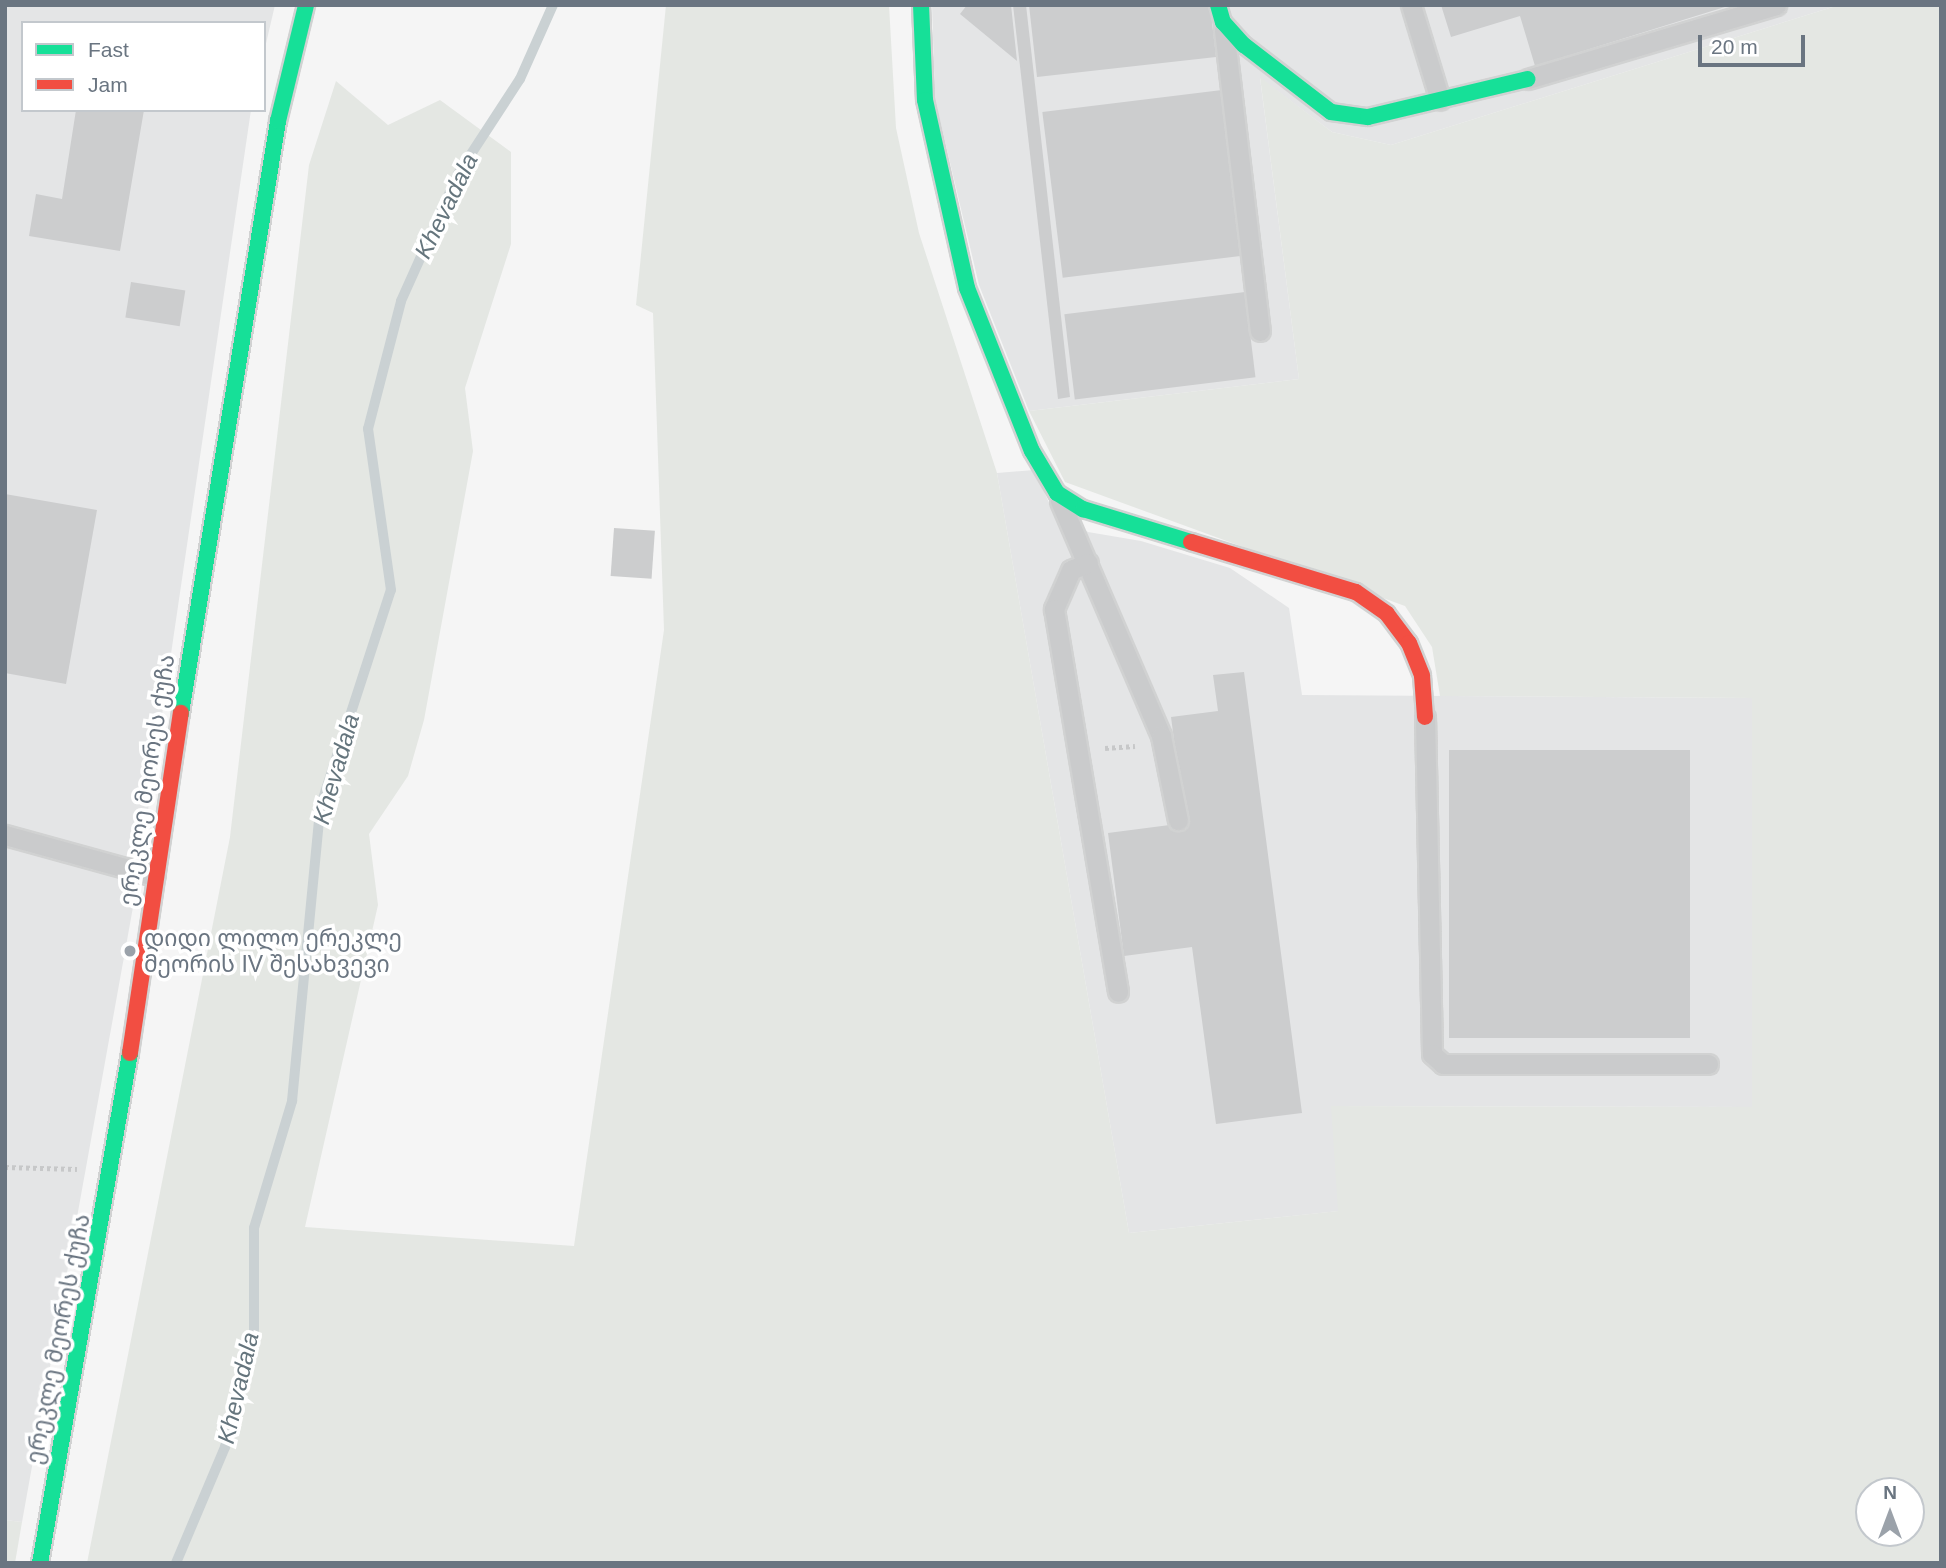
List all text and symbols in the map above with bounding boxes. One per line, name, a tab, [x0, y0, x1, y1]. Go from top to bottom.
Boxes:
legend	[21, 21, 266, 112]
scale bar	[1701, 21, 1808, 65]
text: 20 m	[1711, 35, 1758, 58]
text: Fast	[88, 38, 129, 61]
text: Jam	[88, 73, 128, 96]
water label: Khevadala	[408, 149, 484, 263]
street label: ერეკლე მეორეს ქუჩა	[114, 652, 180, 908]
water label: Khevadala	[307, 711, 365, 827]
place label: დიდი ლილო ერეკლე მეორის IV შესახვევი	[144, 924, 402, 978]
marker: დიდი ლილო ერეკლე მეორის IV შესახვევი	[122, 943, 138, 959]
street label: ერეკლე მეორეს ქუჩა	[20, 1212, 96, 1466]
water label: Khevadala	[211, 1330, 265, 1446]
north arrow	[1855, 1477, 1925, 1547]
text: N	[1883, 1482, 1897, 1503]

